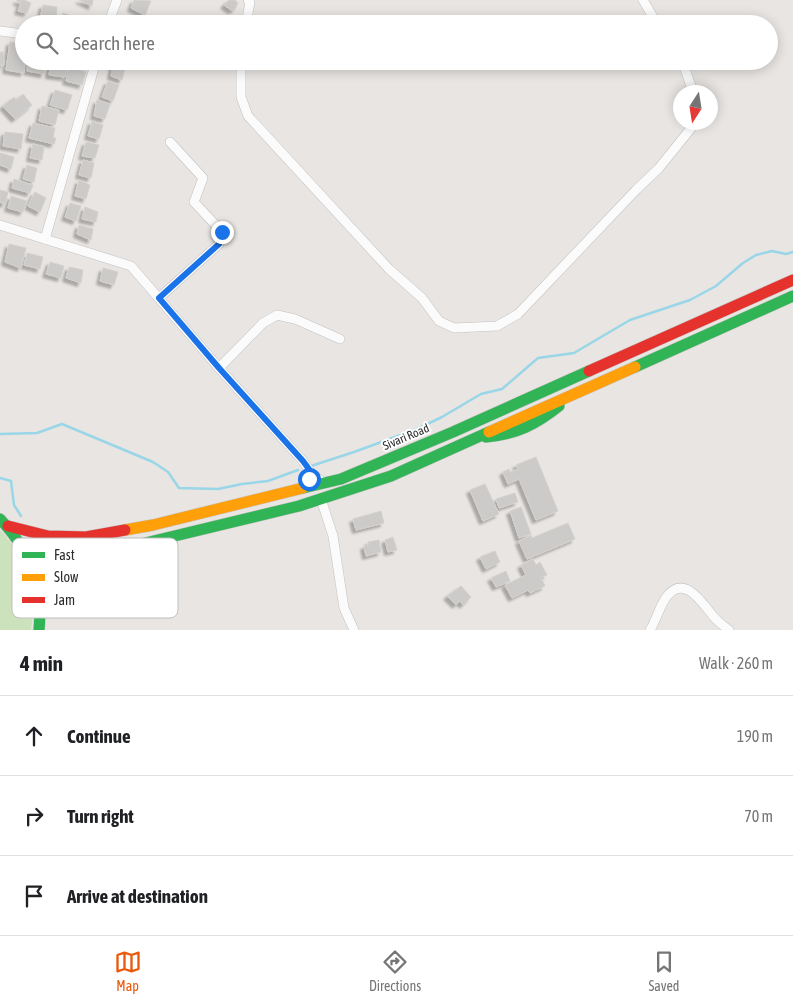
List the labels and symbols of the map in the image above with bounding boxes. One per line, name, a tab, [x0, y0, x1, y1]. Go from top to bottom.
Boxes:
north arrow	[673, 85, 718, 130]
route end	[211, 221, 234, 244]
street label: Sivari Road	[381, 421, 431, 453]
route start	[298, 468, 321, 491]
legend	[12, 538, 178, 618]
text: Fast	[54, 547, 75, 563]
text: Slow	[54, 569, 79, 585]
text: Jam	[54, 592, 75, 608]

